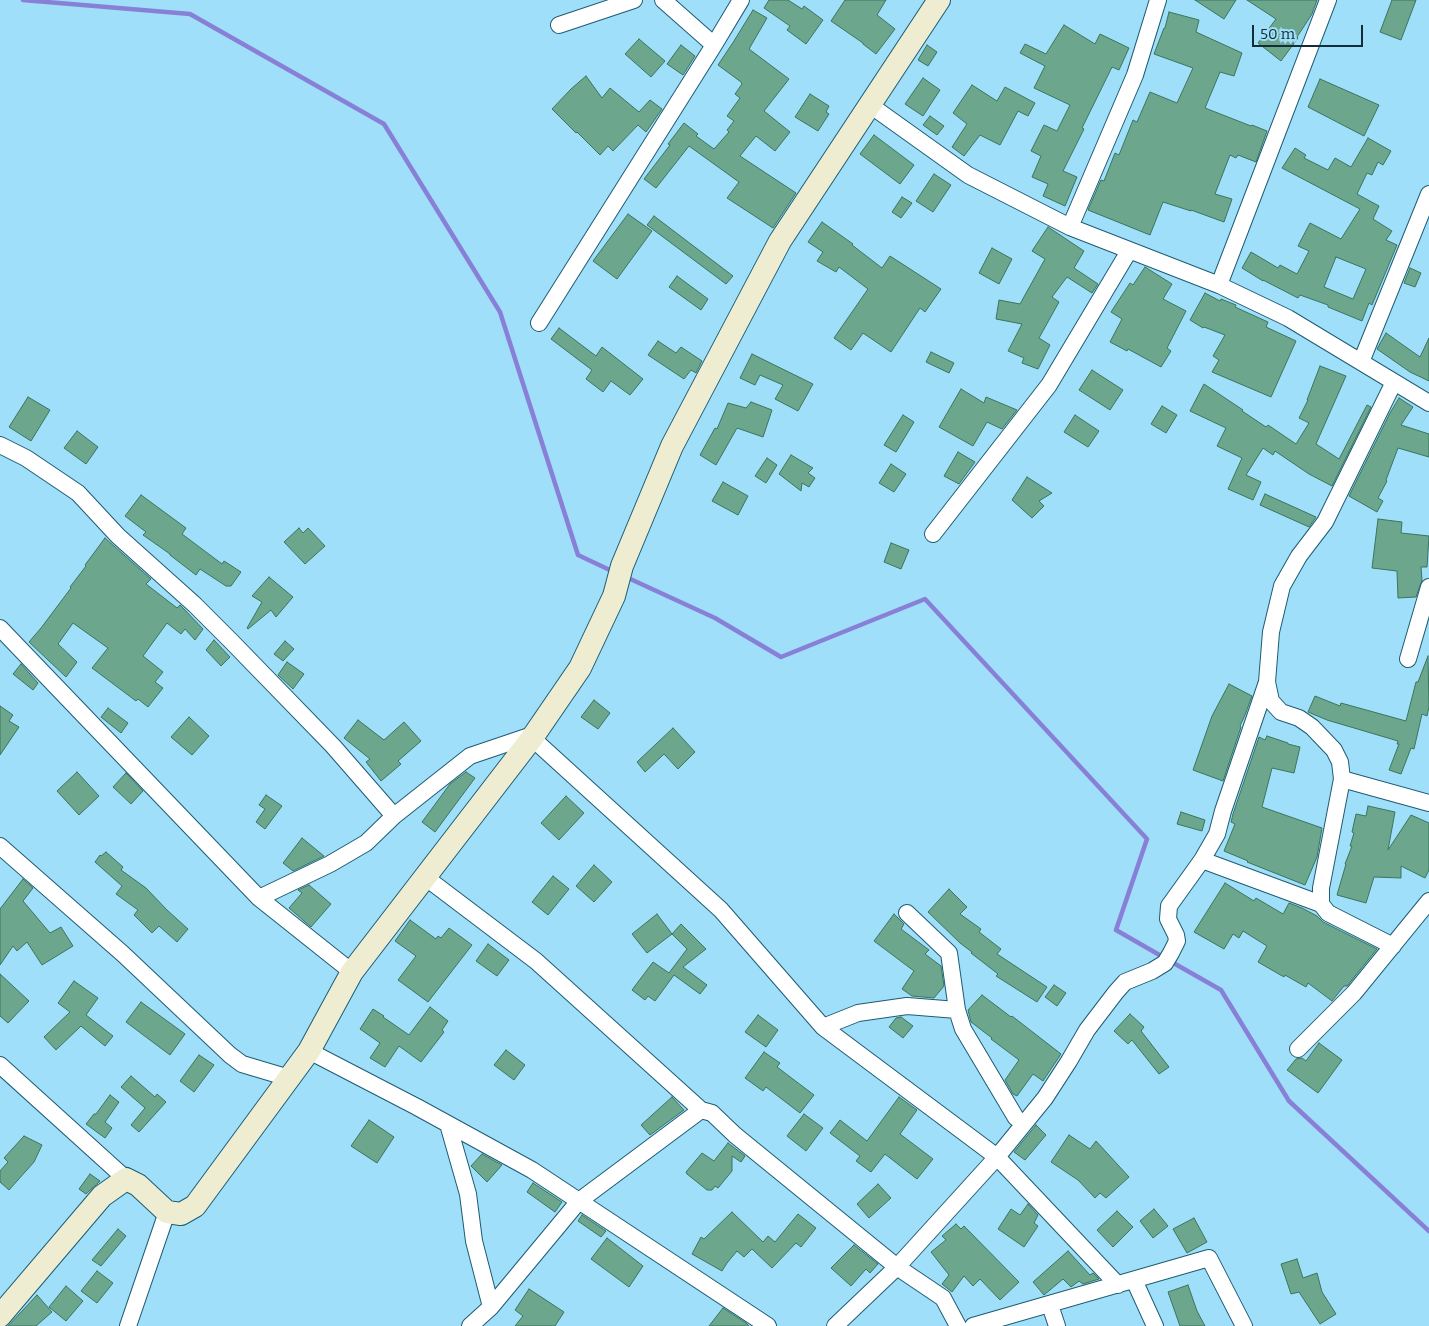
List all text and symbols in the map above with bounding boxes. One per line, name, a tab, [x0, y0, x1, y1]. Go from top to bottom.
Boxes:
scale bar	[1254, 15, 1365, 47]
text: 50 m	[1260, 25, 1295, 43]

